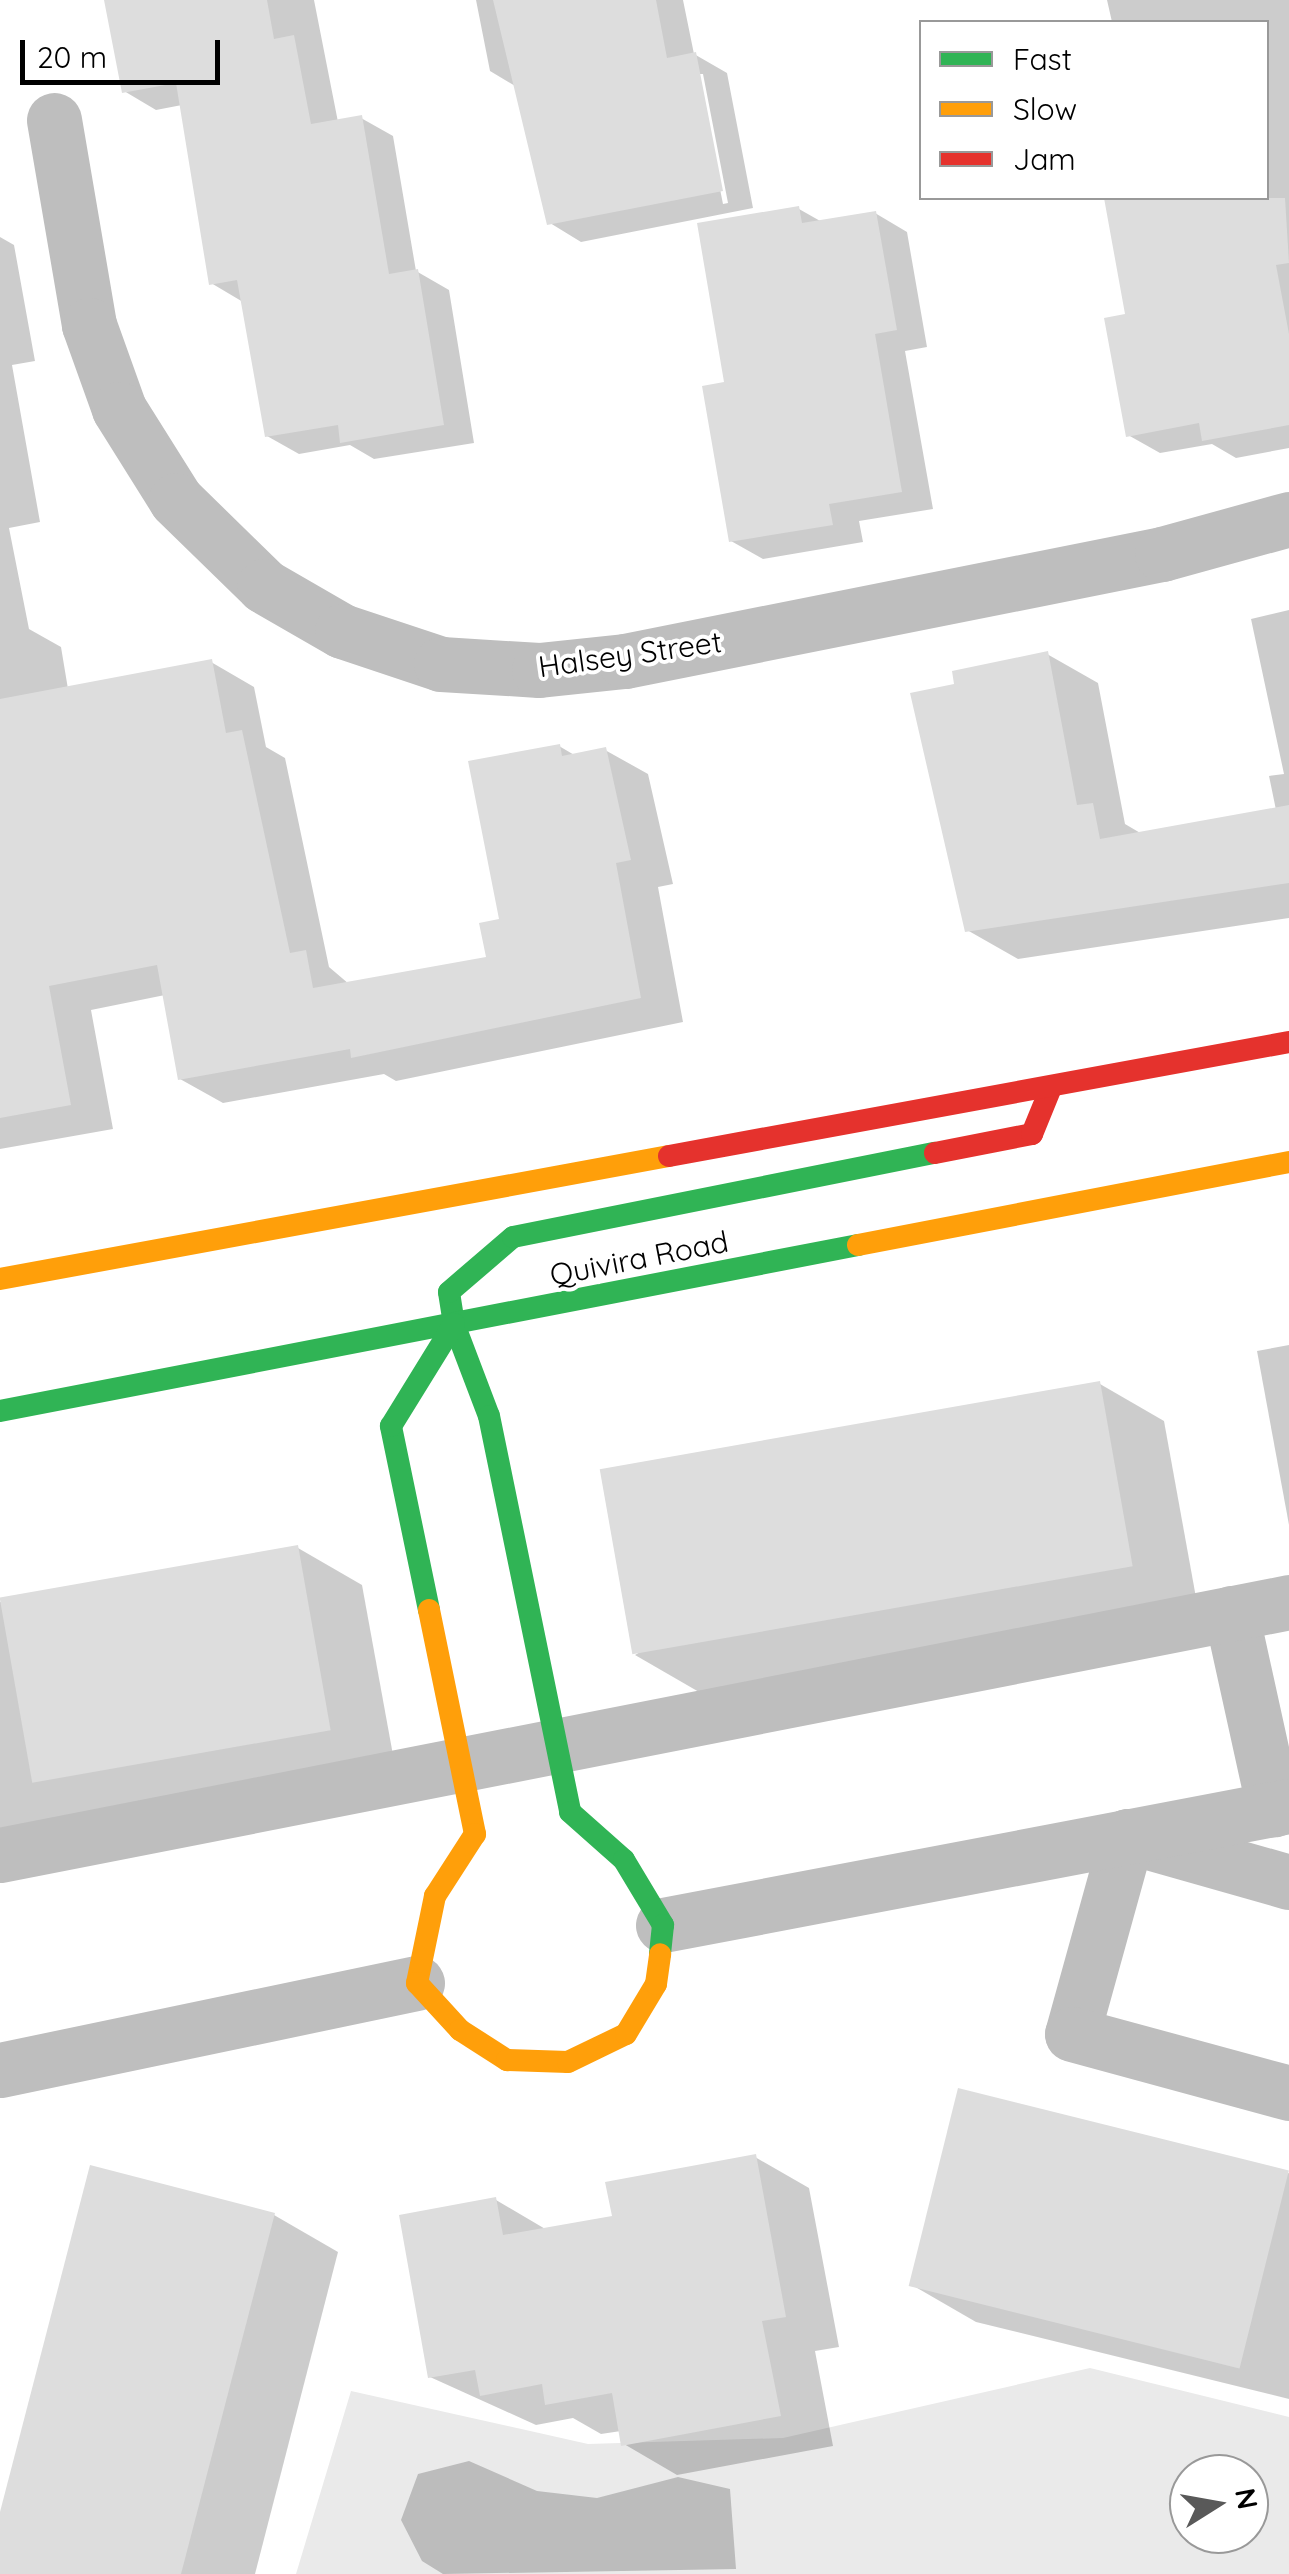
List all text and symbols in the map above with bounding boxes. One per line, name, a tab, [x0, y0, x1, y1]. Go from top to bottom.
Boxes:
scale bar	[25, 20, 225, 82]
legend	[919, 20, 1269, 200]
text: 20 m	[37, 38, 107, 76]
text: Fast	[1013, 40, 1072, 78]
text: Slow	[1013, 90, 1077, 128]
text: Jam	[1013, 140, 1076, 178]
street label: Halsey Street	[536, 623, 724, 685]
street label: Quivira Road	[547, 1223, 731, 1293]
north arrow	[1169, 2454, 1269, 2554]
text: N	[1228, 2485, 1266, 2512]

